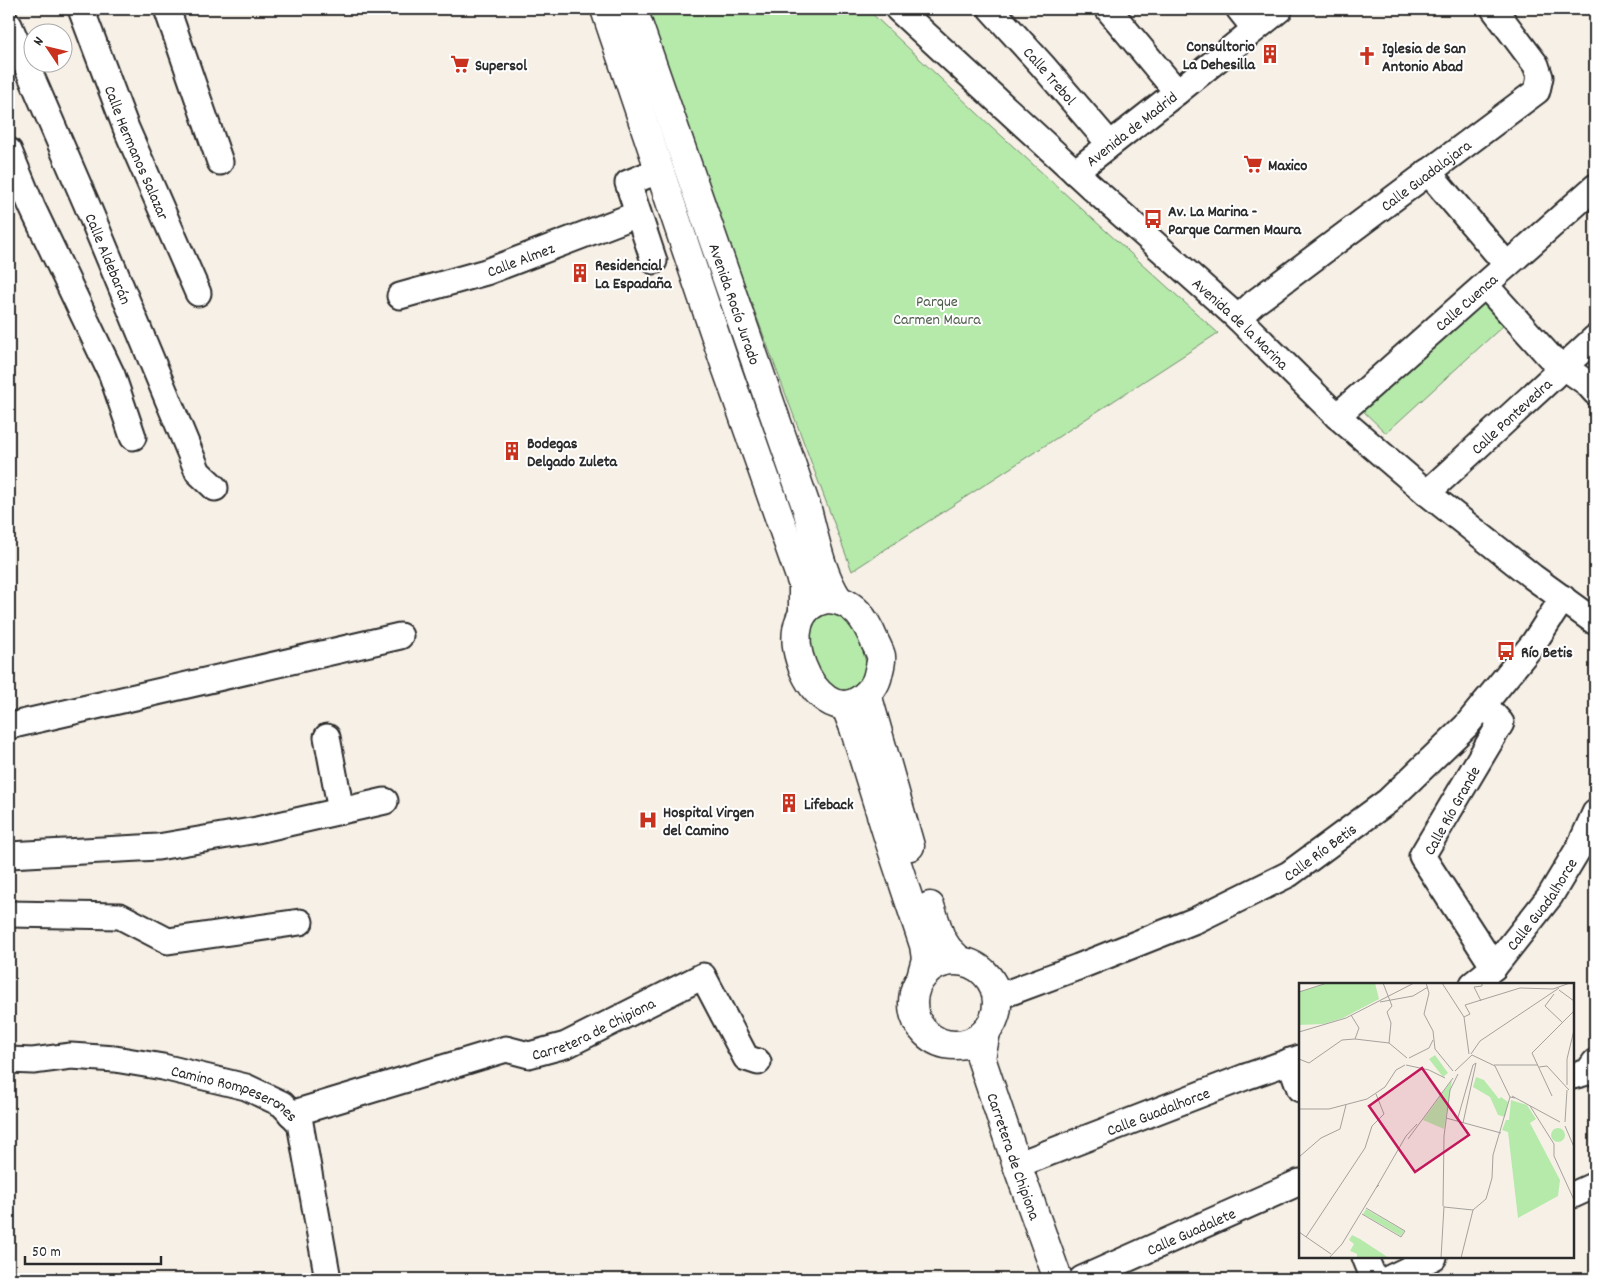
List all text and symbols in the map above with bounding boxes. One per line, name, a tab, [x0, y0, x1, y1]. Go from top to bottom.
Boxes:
north arrow	[22, 22, 72, 72]
text: N	[29, 33, 49, 50]
place label: Consultorio La Dehesilla	[1183, 36, 1256, 77]
place label: Iglesia de San Antonio Abad	[1382, 38, 1466, 79]
street label: Calle Trebol	[1017, 42, 1081, 111]
building icon: Consultorio La Dehesilla	[1259, 43, 1281, 65]
church icon: Iglesia de San Antonio Abad	[1356, 45, 1378, 67]
supermarket icon: Supersol	[449, 53, 471, 75]
place label: Supersol	[475, 55, 527, 78]
street label: Calle Hermanos Salazar	[97, 83, 174, 224]
street label: Avenida de Madrid	[1082, 87, 1183, 173]
street label: Calle Guadalajara	[1377, 135, 1477, 218]
supermarket icon: Maxico	[1242, 153, 1264, 175]
place label: Maxico	[1268, 155, 1307, 178]
place label: Av. La Marina - Parque Carmen Maura	[1168, 201, 1303, 242]
bus stop icon: Av. La Marina - Parque Carmen Maura	[1142, 208, 1164, 230]
street label: Calle Aldebarán	[78, 210, 136, 308]
street label: Calle Almez	[484, 238, 558, 285]
street label: Avenida Rocío Jurado	[701, 241, 765, 368]
place label: Residencial La Espadaña	[595, 255, 673, 296]
building icon: Residencial La Espadaña	[569, 262, 591, 284]
street label: Calle Cuenca	[1431, 269, 1504, 338]
street label: Avenida de la Marina	[1186, 273, 1293, 376]
park label: Parque Carmen Maura	[893, 291, 981, 332]
street label: Calle Pontevedra	[1467, 374, 1559, 461]
place label: Bodegas Delgado Zuleta	[527, 433, 619, 474]
building icon: Bodegas Delgado Zuleta	[501, 440, 523, 462]
bus stop icon: Río Betis	[1495, 640, 1517, 662]
place label: Río Betis	[1521, 642, 1573, 665]
street label: Calle Río Grande	[1419, 762, 1487, 860]
building icon: Lifeback	[778, 792, 800, 814]
place label: Lifeback	[804, 794, 854, 817]
place label: Hospital Virgen del Camino	[663, 802, 754, 843]
hospital icon: Hospital Virgen del Camino	[637, 809, 659, 831]
street label: Calle Río Betis	[1281, 819, 1362, 889]
street label: Calle Guadalhorce	[1502, 854, 1584, 956]
inset map	[1299, 983, 1574, 1258]
street label: Carretera de Chipiona	[530, 993, 660, 1068]
street label: Camino Rompeserones	[168, 1060, 302, 1128]
street label: Calle Guadalhorce	[1104, 1083, 1214, 1143]
street label: Carretera de Chipiona	[980, 1090, 1045, 1224]
street label: Calle Guadalete	[1144, 1203, 1240, 1263]
scale bar	[25, 1233, 161, 1265]
text: 50 m	[32, 1242, 61, 1264]

